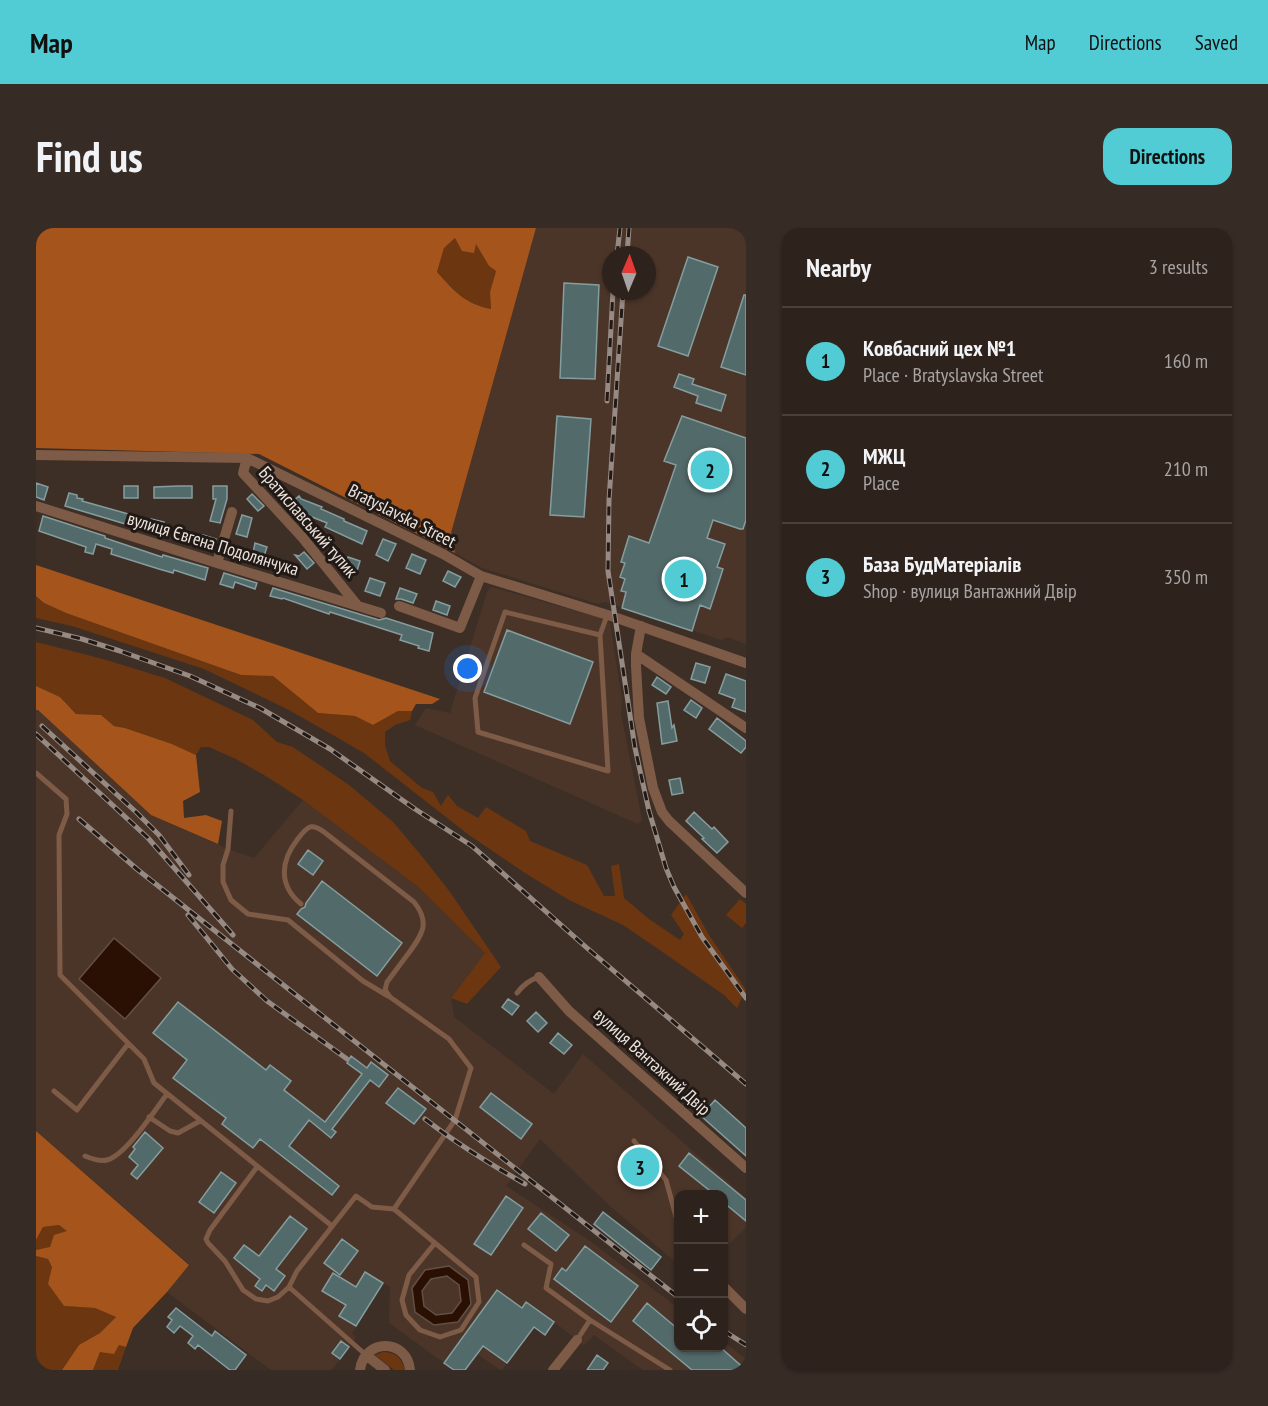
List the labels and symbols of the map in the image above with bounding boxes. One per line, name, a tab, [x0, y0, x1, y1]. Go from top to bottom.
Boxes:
north arrow	[602, 246, 656, 300]
pin: 2	[690, 448, 730, 492]
street label: Братиславський тупик	[254, 461, 363, 582]
street label: Bratyslavska Street	[344, 479, 460, 553]
street label: вулиця Євгена Подолянчука	[125, 507, 302, 581]
pin: 1	[664, 556, 704, 602]
your location	[453, 654, 482, 683]
street label: вулиця Вантажний Двір	[589, 1003, 716, 1120]
pin: 3	[620, 1144, 660, 1190]

